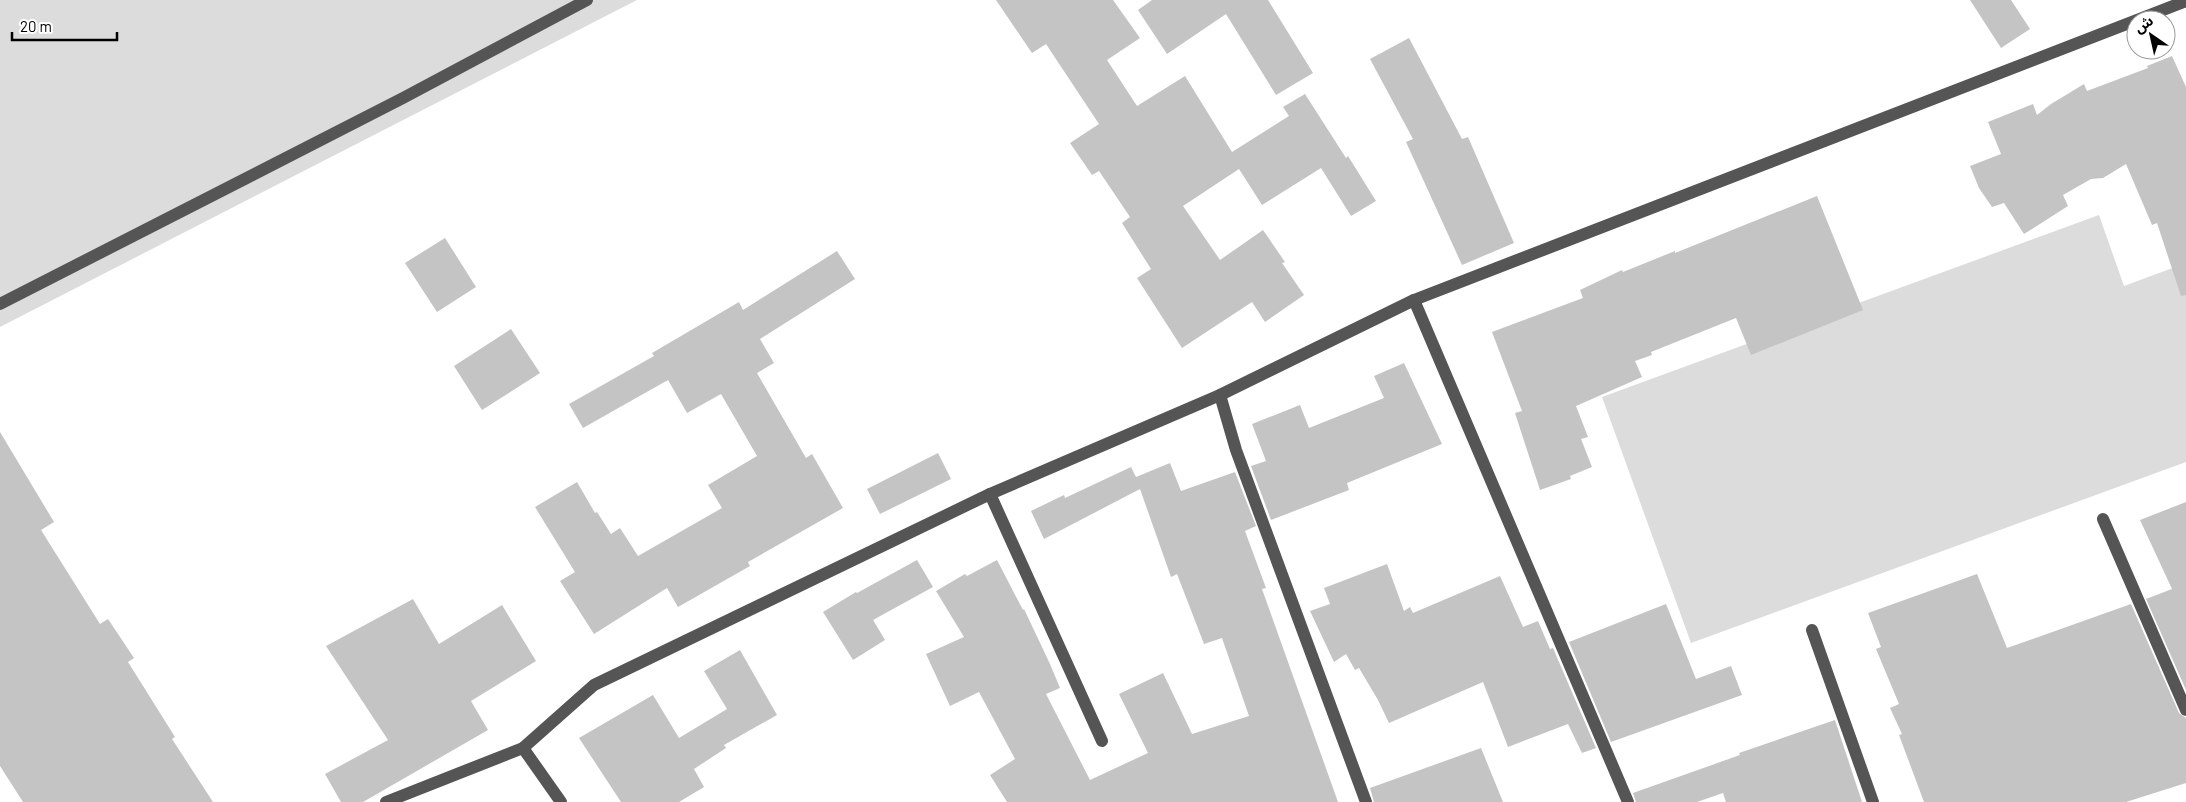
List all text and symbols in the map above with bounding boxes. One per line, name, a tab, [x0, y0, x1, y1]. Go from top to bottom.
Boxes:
scale bar	[12, 10, 118, 42]
north arrow	[2126, 10, 2176, 60]
text: ش	[2131, 11, 2156, 36]
text: 20 m	[20, 17, 52, 35]

